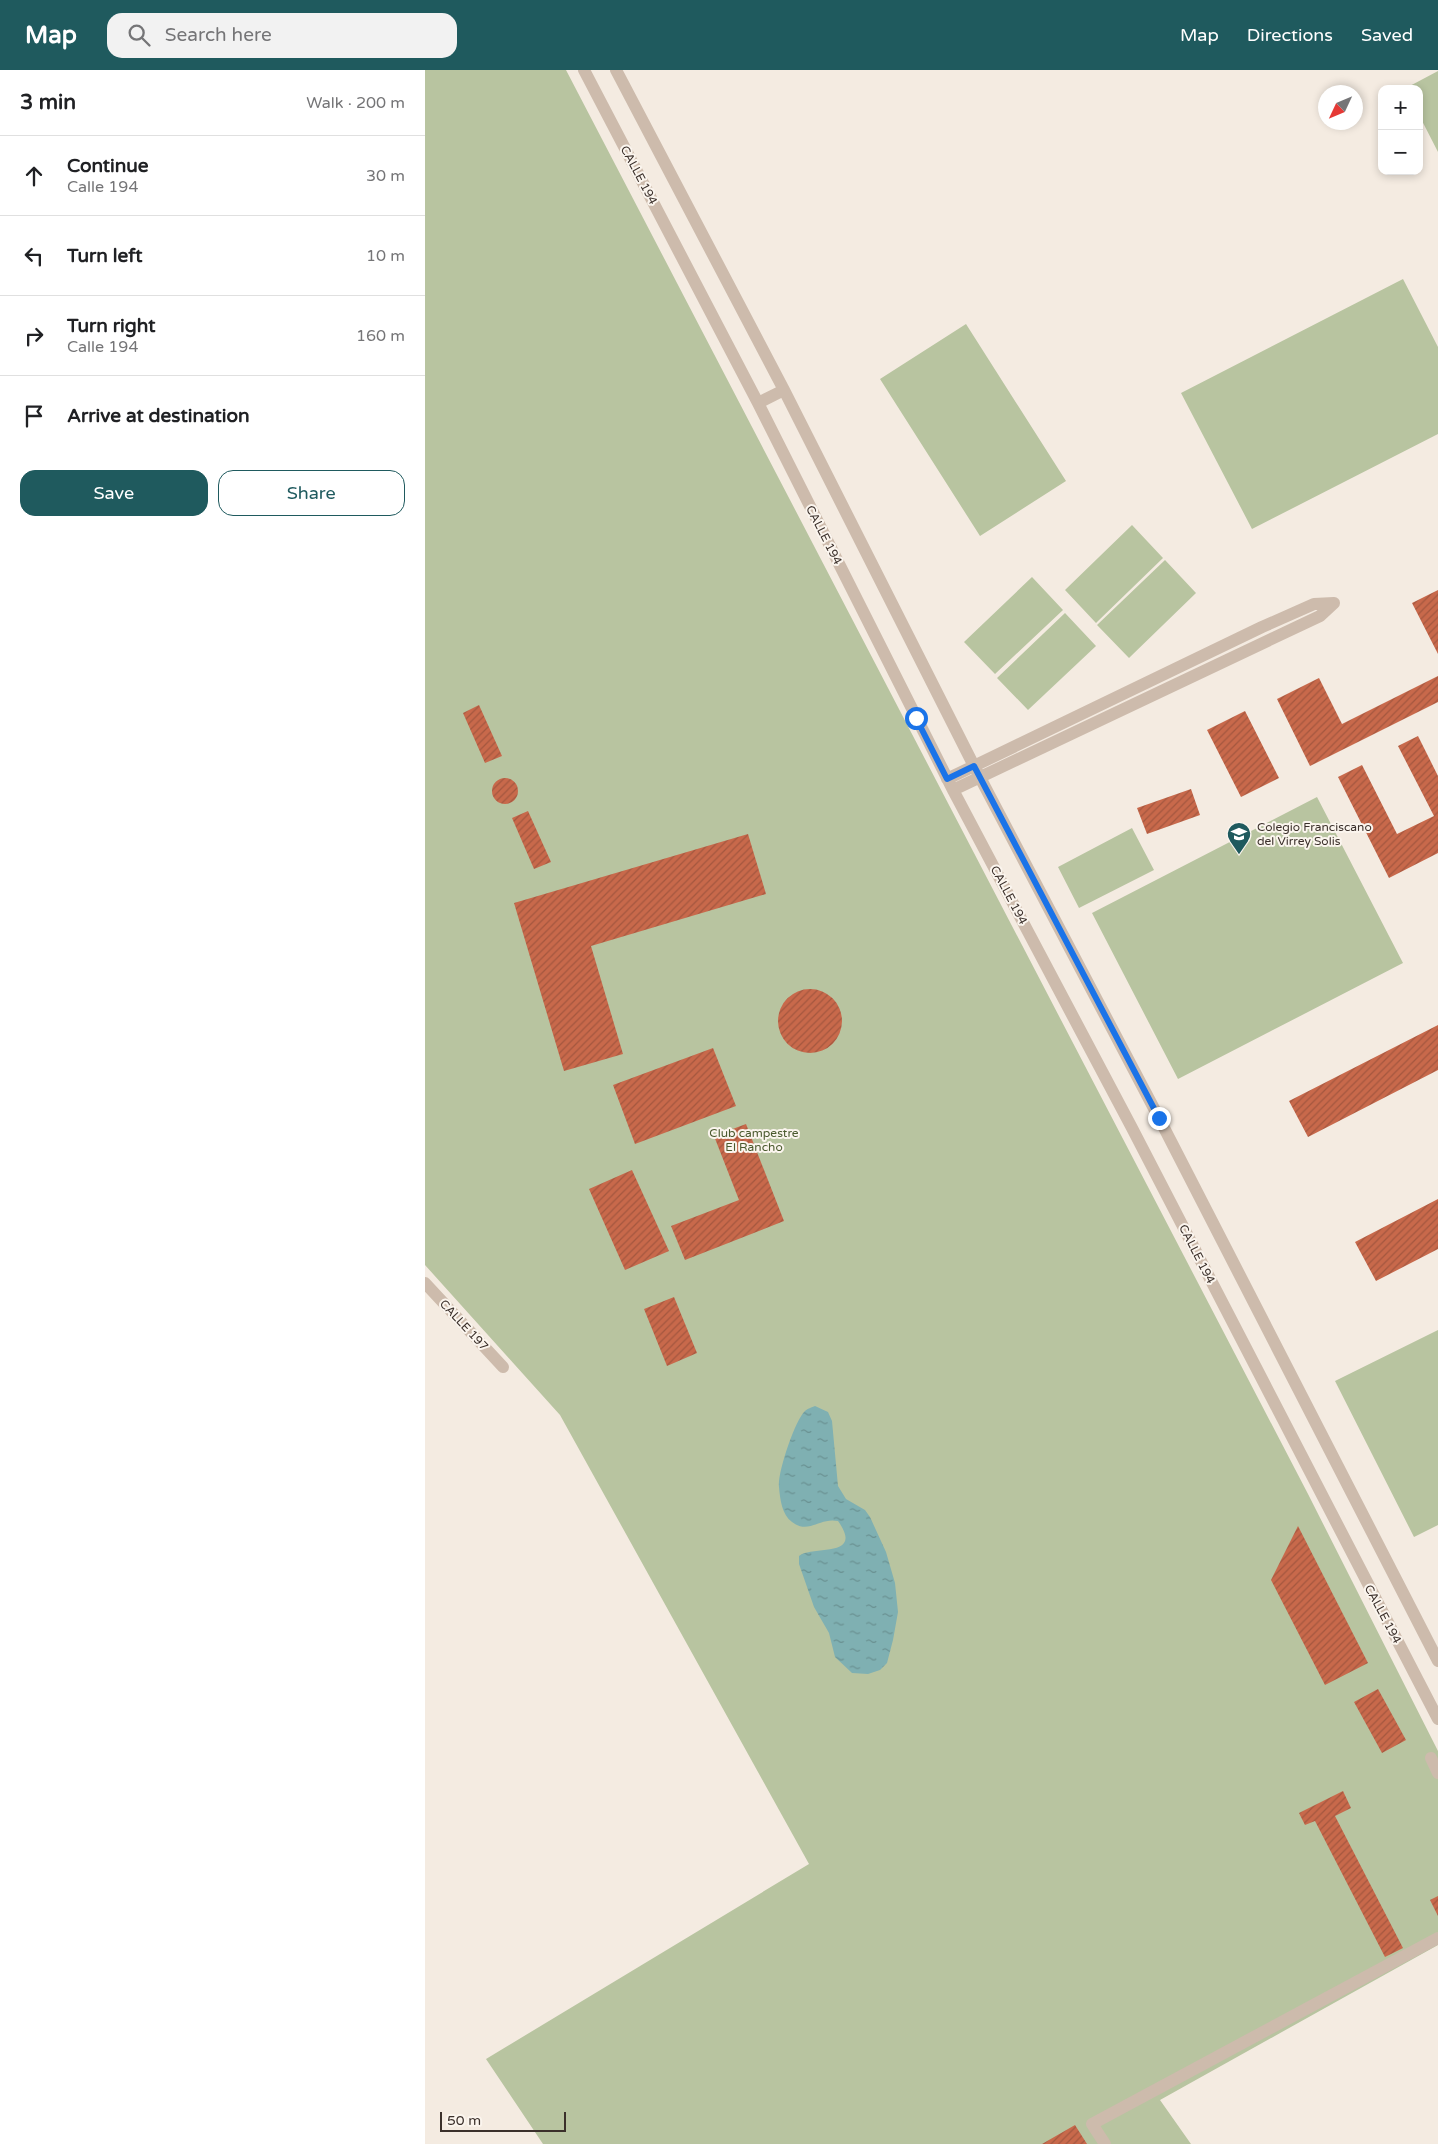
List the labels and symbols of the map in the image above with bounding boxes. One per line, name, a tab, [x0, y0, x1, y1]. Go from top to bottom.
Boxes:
north arrow	[1318, 85, 1363, 130]
street label: CALLE 194	[618, 143, 661, 207]
street label: CALLE 194	[803, 503, 845, 567]
route start	[905, 707, 928, 730]
place label: Colegio Franciscano del Virrey Solis	[1257, 820, 1372, 848]
school or university icon: Colegio Franciscano del Virrey Solis	[1226, 821, 1252, 855]
street label: CALLE 194	[988, 863, 1031, 927]
route end	[1148, 1107, 1171, 1130]
park label: Club campestre El Rancho	[709, 1126, 799, 1154]
street label: CALLE 194	[1176, 1222, 1218, 1286]
street label: CALLE 197	[437, 1297, 491, 1353]
street label: CALLE 194	[1362, 1582, 1405, 1646]
scale bar	[440, 2109, 566, 2132]

